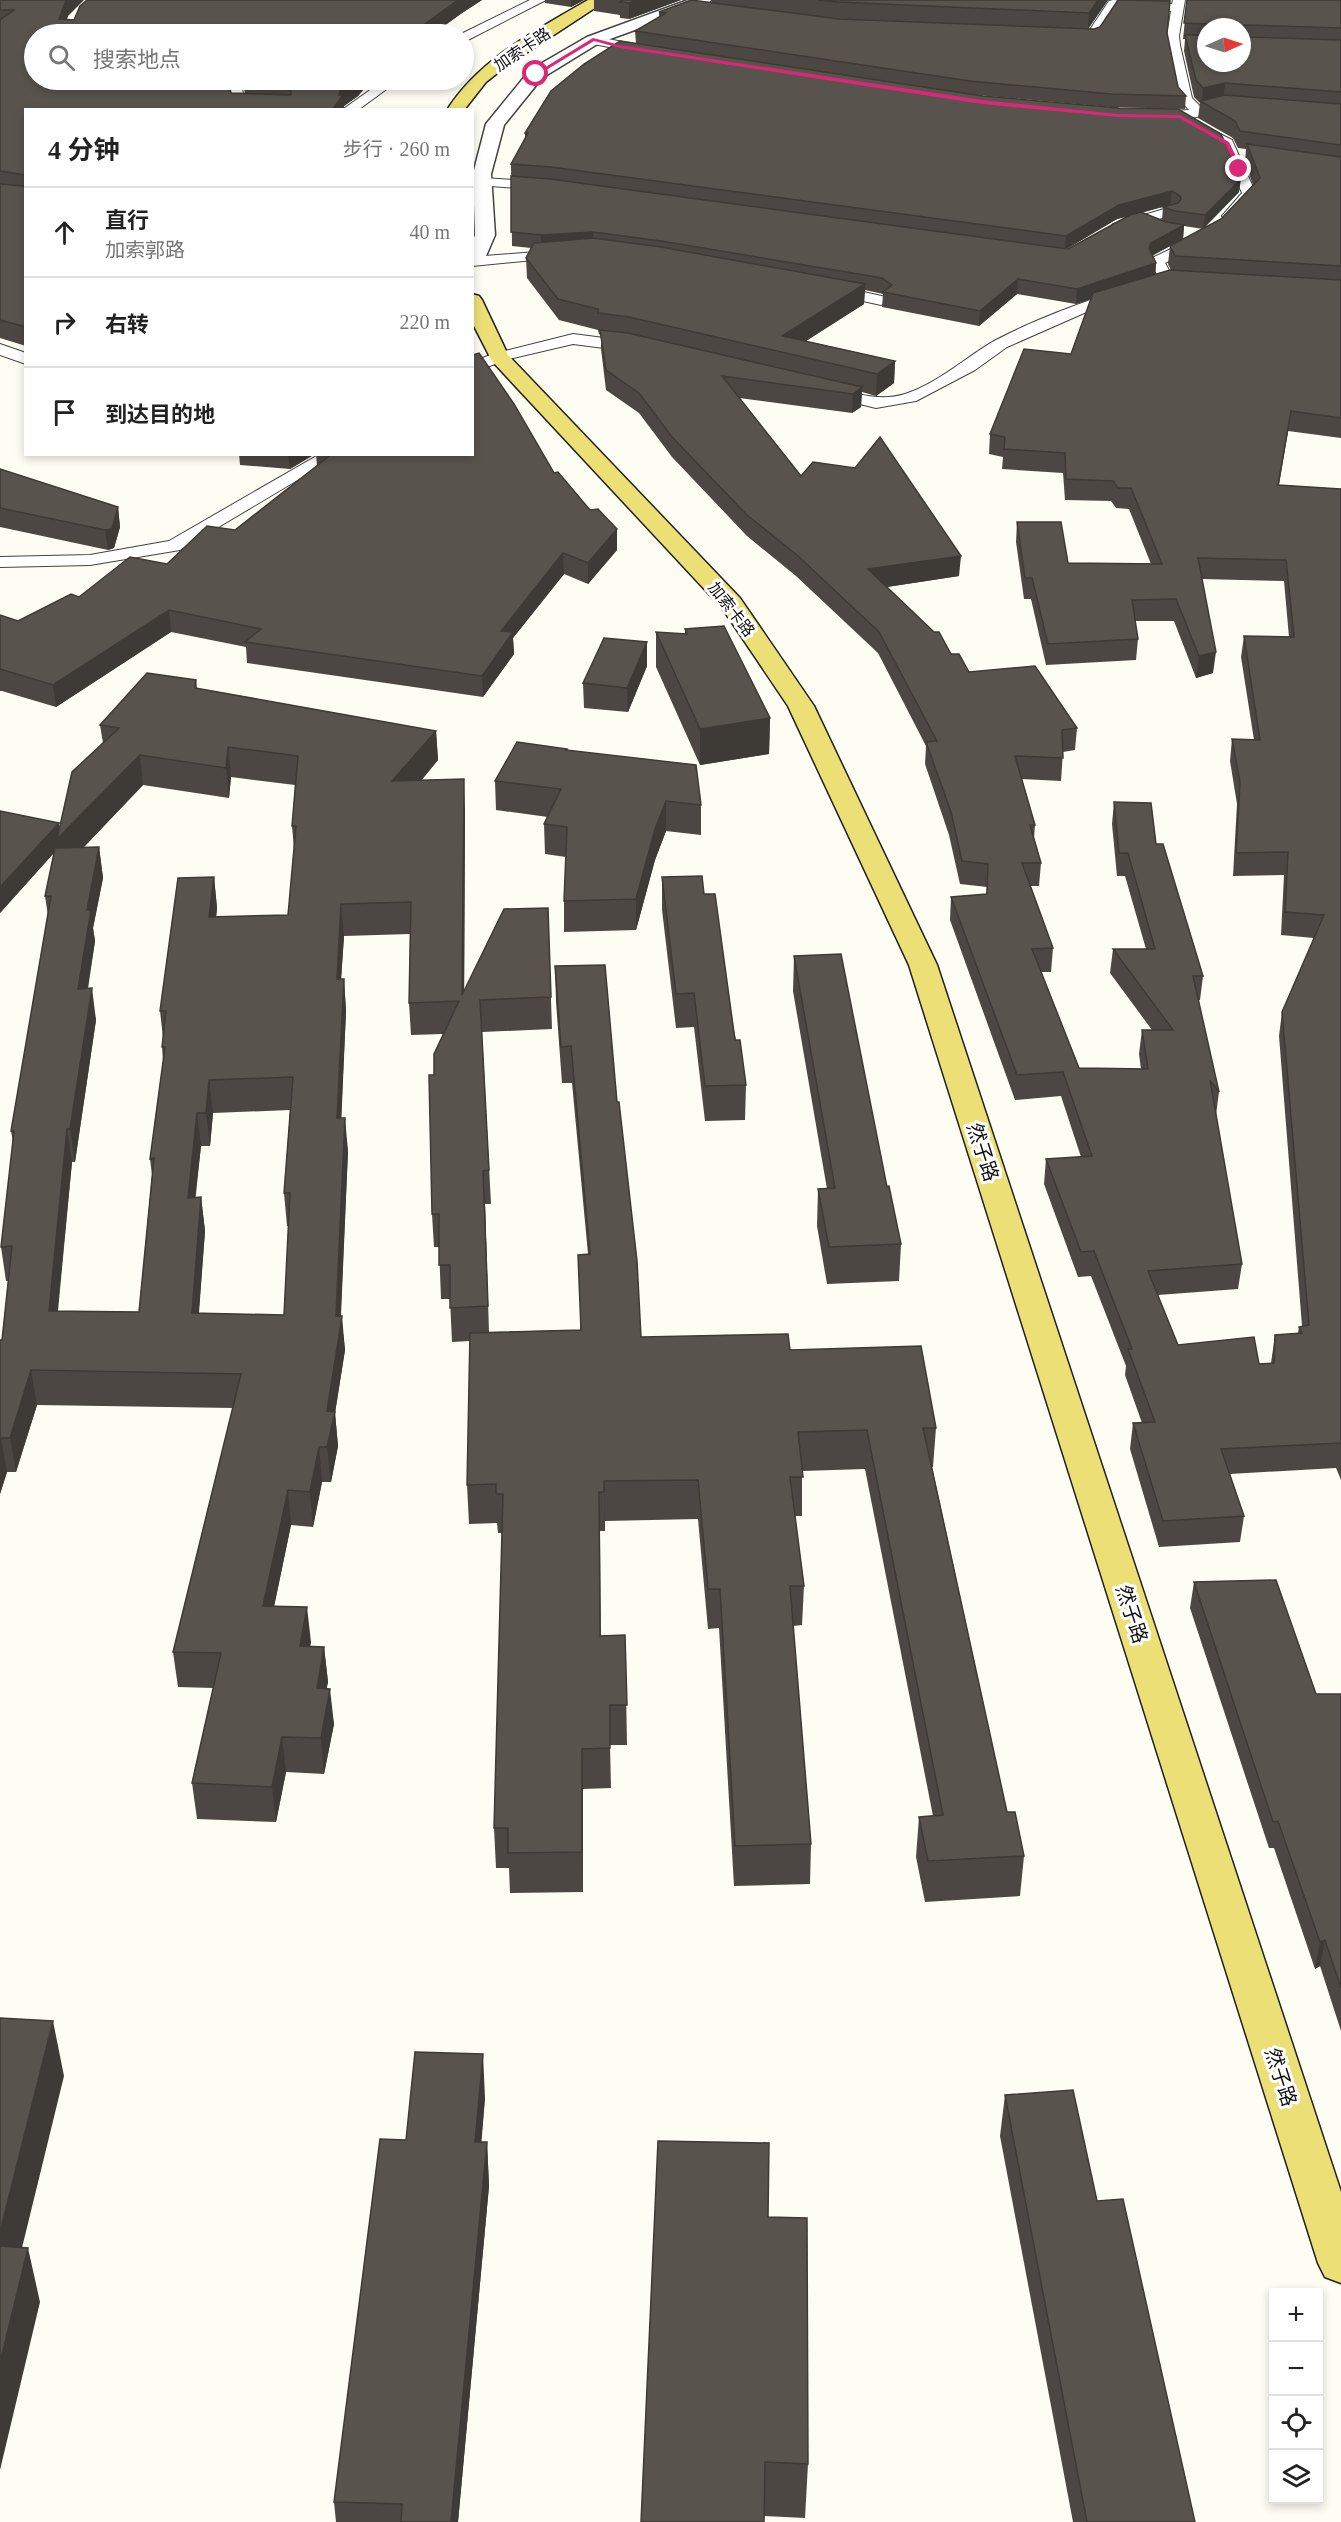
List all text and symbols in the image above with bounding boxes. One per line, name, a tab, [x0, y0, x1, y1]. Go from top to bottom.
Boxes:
north arrow	[1197, 18, 1251, 72]
search box	[24, 24, 474, 90]
street label: 加索卡路	[491, 24, 554, 74]
icon: search	[45, 41, 78, 74]
text: 搜索地点	[93, 47, 181, 72]
route start	[522, 60, 548, 86]
text: 4 分钟	[48, 136, 120, 165]
text: 步行 · 260 m	[343, 138, 450, 160]
route end	[1225, 155, 1251, 181]
text: 直行	[105, 208, 149, 233]
icon: ahead	[48, 216, 81, 249]
text: 40 m	[409, 221, 450, 243]
text: 加索郭路	[105, 239, 185, 261]
icon: right	[48, 306, 81, 339]
text: 220 m	[399, 311, 450, 333]
text: 右转	[105, 312, 149, 337]
icon: arrive	[48, 396, 81, 429]
text: 到达目的地	[105, 402, 215, 427]
street label: 加索卡路	[705, 579, 758, 640]
street label: 然子路	[963, 1120, 1003, 1184]
street label: 然子路	[1112, 1582, 1152, 1646]
street label: 然子路	[1261, 2045, 1301, 2109]
map controls	[1269, 2288, 1323, 2504]
button: +	[1269, 2288, 1323, 2342]
button: −	[1269, 2342, 1323, 2396]
button: locate	[1269, 2396, 1323, 2450]
button: layers	[1269, 2450, 1323, 2504]

